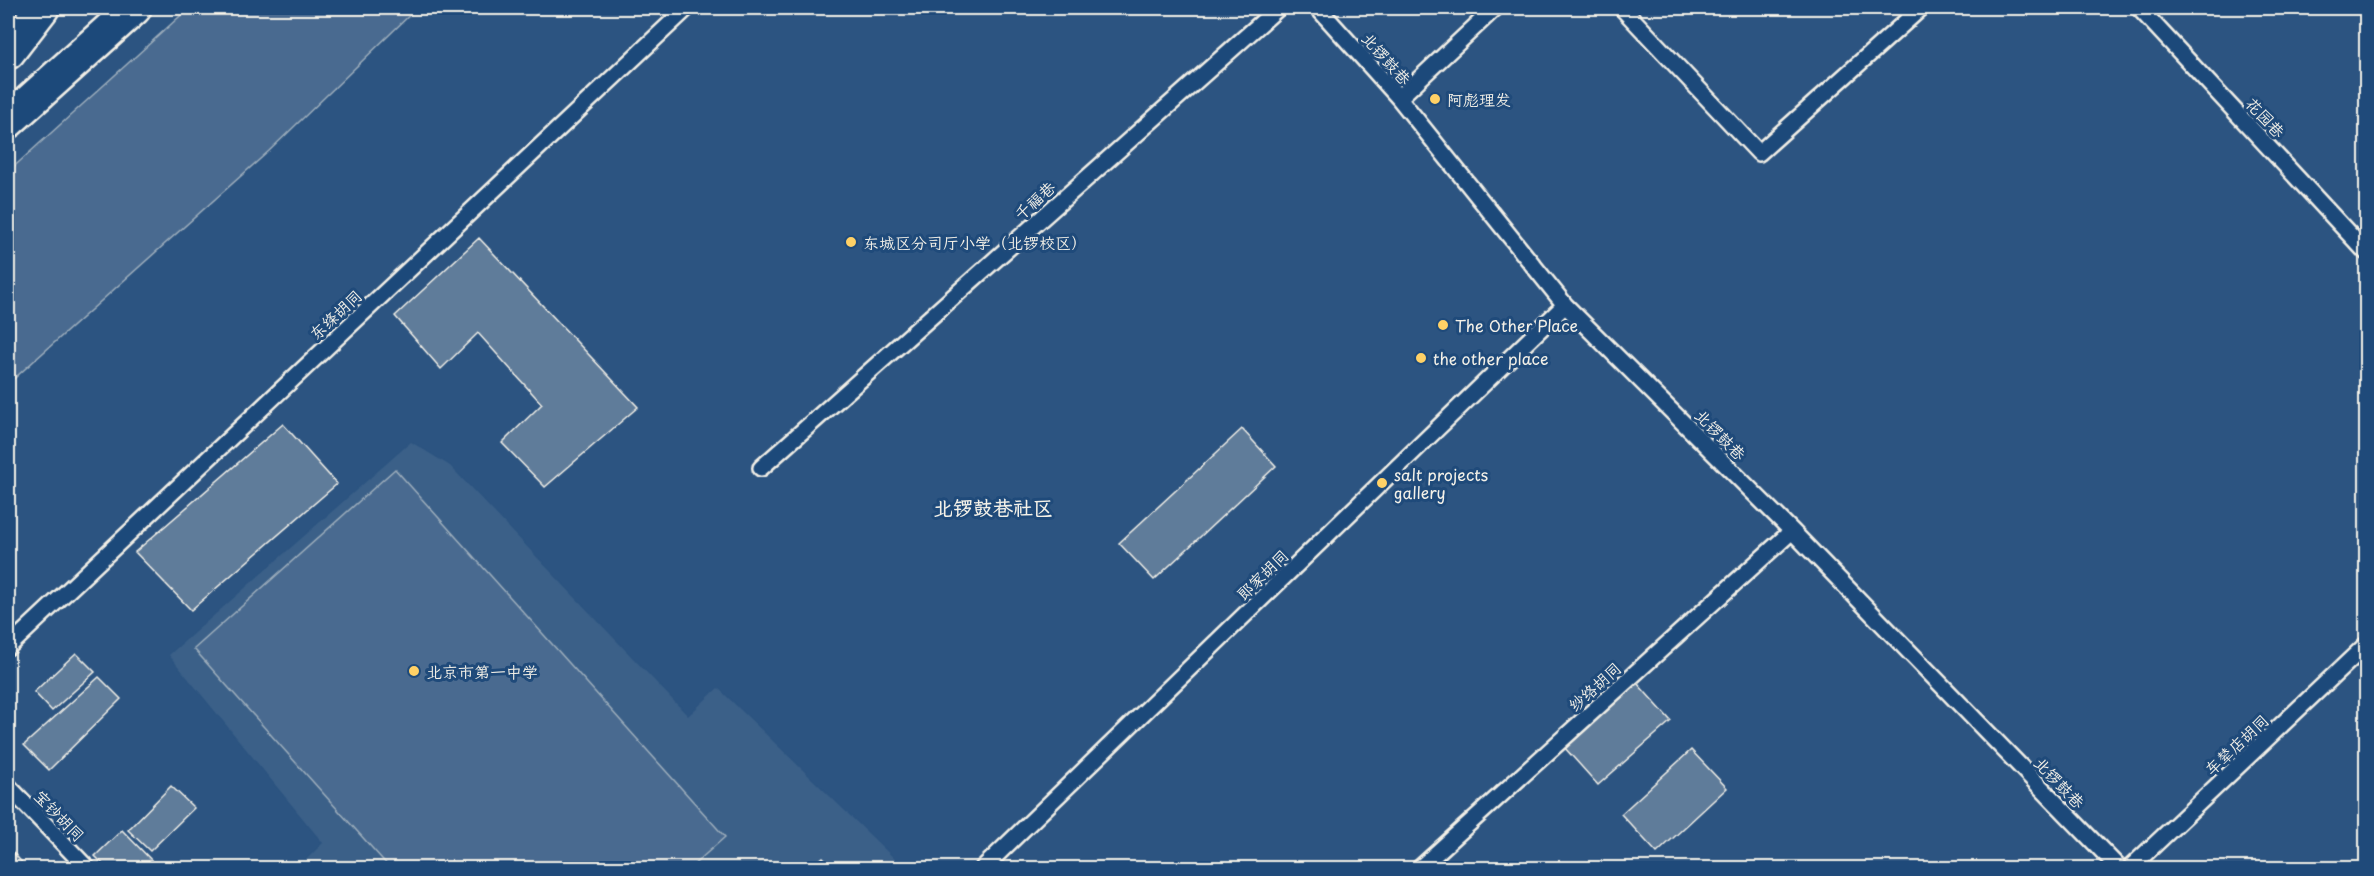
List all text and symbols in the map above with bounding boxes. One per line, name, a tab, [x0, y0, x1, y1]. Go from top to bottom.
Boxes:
street label: 北锣鼓巷	[1357, 26, 1417, 90]
place label: 阿彪理发	[1447, 87, 1511, 111]
street label: 花园巷	[2241, 91, 2291, 143]
marker: 阿彪理发	[1428, 92, 1442, 106]
street label: 千福巷	[1008, 175, 1060, 225]
place label: 东城区分司厅小学（北锣校区）	[863, 230, 1087, 254]
marker: 东城区分司厅小学（北锣校区）	[844, 235, 858, 249]
street label: 东绦胡同	[303, 283, 367, 345]
place label: The Other Place	[1455, 313, 1578, 337]
marker: The Other Place	[1436, 318, 1450, 332]
place label: the other place	[1433, 346, 1548, 370]
marker: the other place	[1414, 351, 1428, 365]
street label: 北锣鼓巷	[1690, 403, 1752, 465]
place label: salt projects gallery	[1394, 462, 1488, 504]
marker: salt projects gallery	[1375, 476, 1389, 490]
district label: 北锣鼓巷社区	[933, 492, 1053, 522]
street label: 郎家胡同	[1231, 543, 1293, 605]
street label: 纱络胡同	[1562, 656, 1626, 716]
place label: 北京市第一中学	[426, 659, 538, 683]
marker: 北京市第一中学	[407, 664, 421, 678]
street label: 车辇店胡同	[2199, 708, 2273, 780]
street label: 北锣鼓巷	[2029, 751, 2091, 813]
street label: 宝钞胡同	[29, 784, 91, 846]

